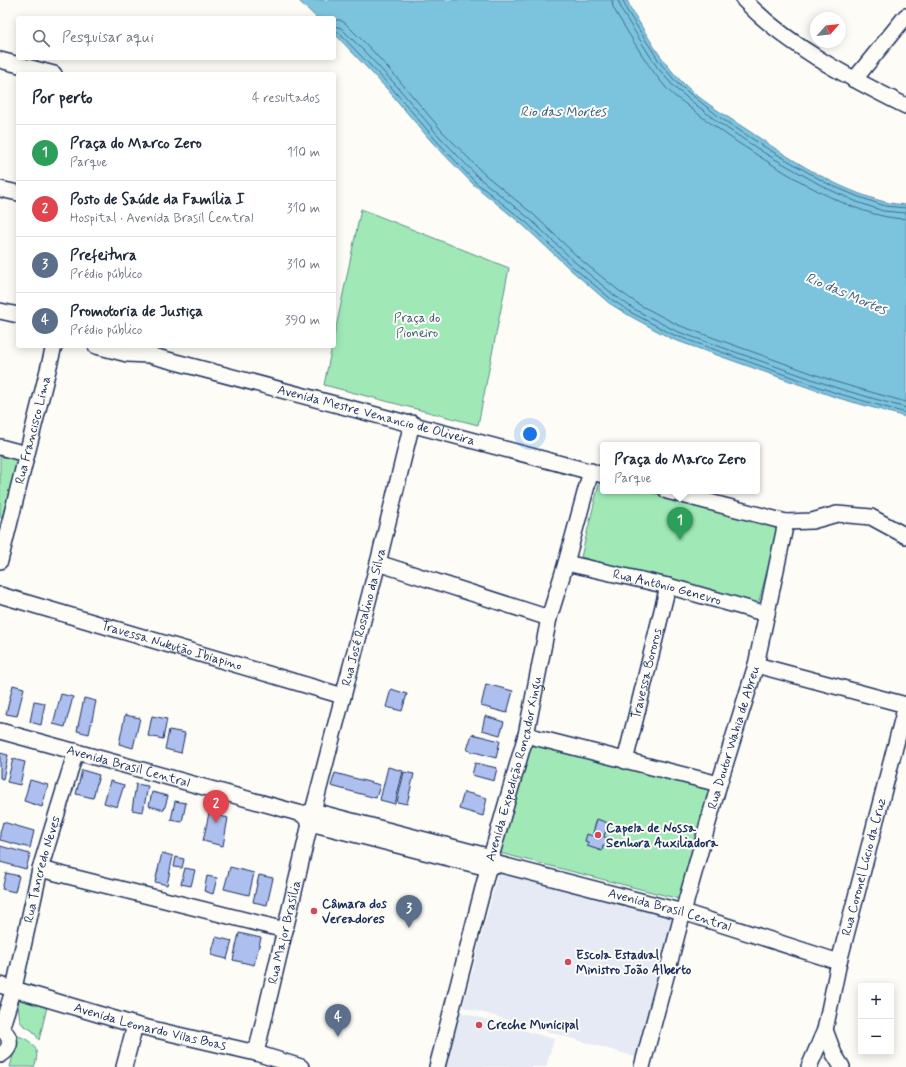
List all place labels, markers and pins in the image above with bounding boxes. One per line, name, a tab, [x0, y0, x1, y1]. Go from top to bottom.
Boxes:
pin: 1	[667, 507, 693, 540]
pin: 2	[203, 790, 229, 823]
place label: Capela de Nossa Senhora Auxiliadora	[606, 820, 719, 852]
marker: Capela de Nossa Senhora Auxiliadora	[593, 830, 603, 840]
pin: 3	[396, 895, 422, 928]
place label: Câmara dos Vereadores	[322, 896, 387, 928]
marker: Câmara dos Vereadores	[309, 906, 319, 916]
place label: Escola Estadual Ministro João Alberto	[576, 947, 692, 979]
marker: Escola Estadual Ministro João Alberto	[563, 957, 573, 967]
pin: 4	[325, 1004, 351, 1037]
place label: Creche Municipal	[487, 1017, 579, 1034]
marker: Creche Municipal	[474, 1020, 484, 1030]

